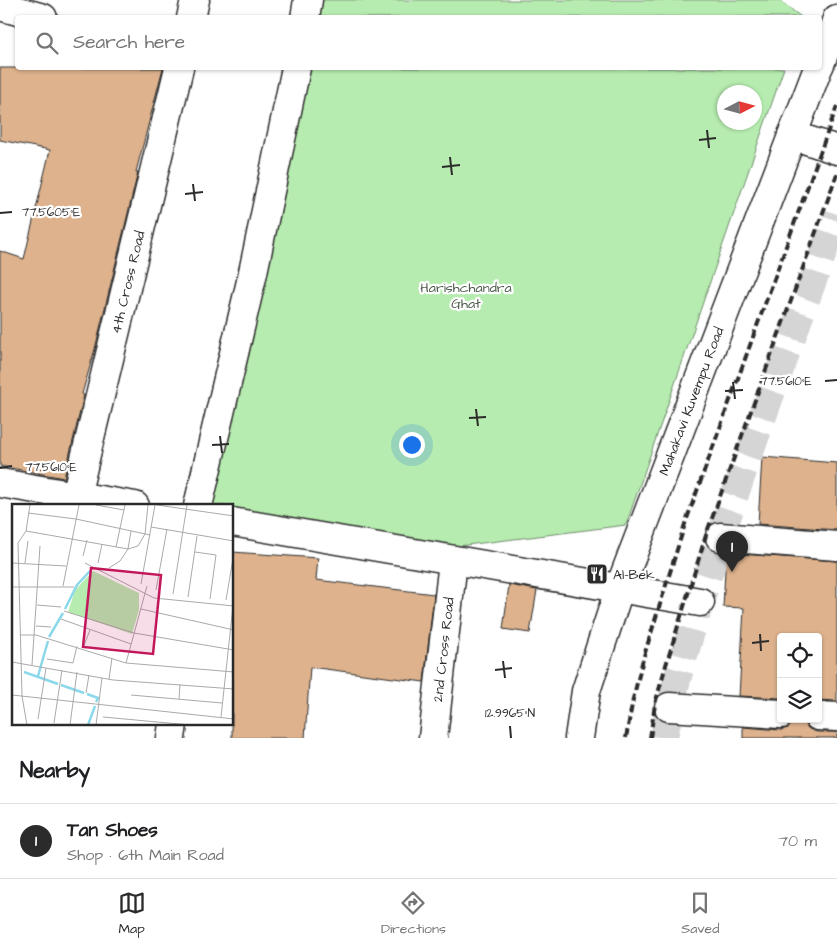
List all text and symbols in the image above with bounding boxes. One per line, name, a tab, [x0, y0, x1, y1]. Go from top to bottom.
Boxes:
search box	[15, 15, 822, 70]
icon: search	[33, 29, 61, 57]
text: Search here	[73, 29, 185, 56]
north arrow	[717, 85, 762, 130]
text: 77.5605°E	[22, 204, 80, 221]
street label: 4th Cross Road	[106, 229, 150, 336]
park label: Harishchandra Ghat	[420, 278, 512, 314]
street label: Mahakavi Kuvempu Road	[654, 324, 729, 479]
text: 77.5610°E	[760, 373, 812, 390]
your location	[399, 432, 425, 458]
text: 77.5610°E	[25, 459, 77, 476]
inset map	[12, 504, 234, 726]
pin: 1	[716, 531, 748, 572]
restaurant icon: Al-Bek	[585, 562, 609, 586]
place label: Al-Bek	[613, 565, 655, 585]
street label: 2nd Cross Road	[428, 596, 460, 703]
map controls	[777, 633, 822, 723]
button: locate	[777, 633, 822, 678]
button: layers	[777, 678, 822, 723]
text: 12.9965°N	[485, 705, 535, 722]
text: Nearby	[20, 756, 90, 785]
text: Tan Shoes	[67, 817, 158, 844]
text: 1	[35, 830, 37, 852]
text: 70 m	[778, 830, 817, 852]
text: Shop · 6th Main Road	[67, 844, 224, 866]
tab: Map	[118, 889, 146, 939]
tab: Directions	[381, 889, 446, 939]
tab: Saved	[681, 889, 719, 939]

